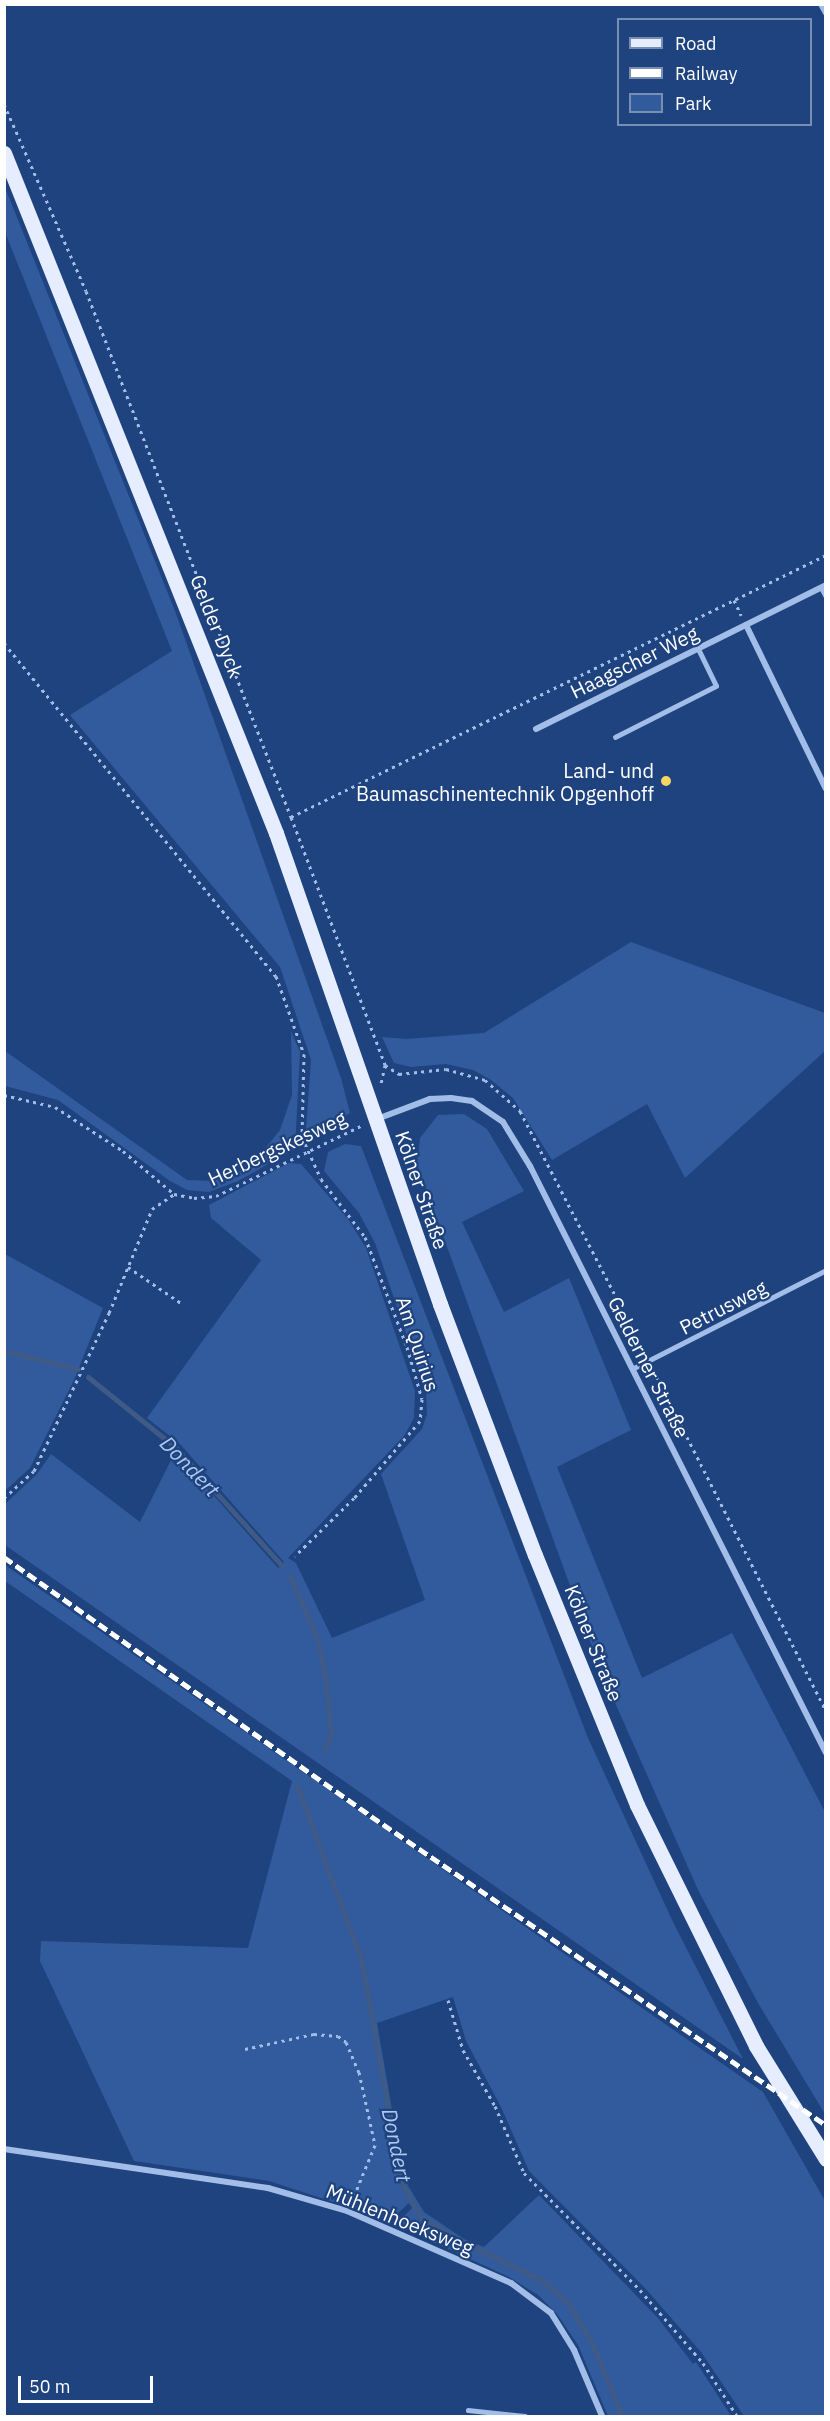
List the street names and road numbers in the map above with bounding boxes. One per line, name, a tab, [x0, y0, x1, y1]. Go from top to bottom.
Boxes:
street label: Gelder Dyck	[185, 571, 249, 681]
street label: Haagscher Weg	[566, 621, 702, 703]
street label: Herbergskesweg	[204, 1105, 350, 1191]
street label: Kölner Straße	[391, 1128, 453, 1252]
street label: Petrusweg	[675, 1275, 771, 1339]
street label: Gelderner Straße	[603, 1292, 695, 1442]
street label: Am Quirius	[391, 1293, 445, 1395]
street label: Kölner Straße	[560, 1581, 628, 1705]
street label: Mühlenhoeksweg	[323, 2178, 477, 2260]

